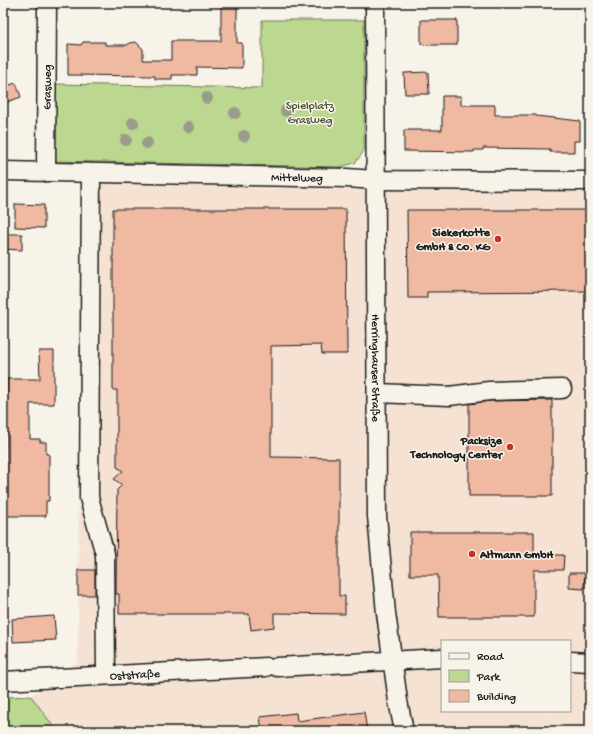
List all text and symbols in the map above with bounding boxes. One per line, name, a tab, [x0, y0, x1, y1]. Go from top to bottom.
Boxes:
street label: Grasweg	[41, 64, 56, 110]
park label: Spielplatz Grasweg	[286, 100, 335, 128]
street label: Mittelweg	[271, 171, 323, 187]
place label: Siekerkotte GmbH & Co. KG	[416, 227, 491, 255]
marker: Siekerkotte GmbH & Co. KG	[493, 234, 503, 244]
street label: Herringhauser Straße	[367, 314, 382, 423]
place label: Packsize Technology Center	[410, 435, 504, 463]
marker: Packsize Technology Center	[505, 442, 515, 452]
marker: Altmann GmbH	[467, 549, 477, 559]
place label: Altmann GmbH	[479, 549, 554, 563]
legend	[441, 640, 571, 712]
text: Road	[477, 651, 504, 665]
street label: Oststraße	[109, 668, 161, 684]
text: Park	[476, 671, 502, 685]
text: Building	[476, 691, 516, 705]

